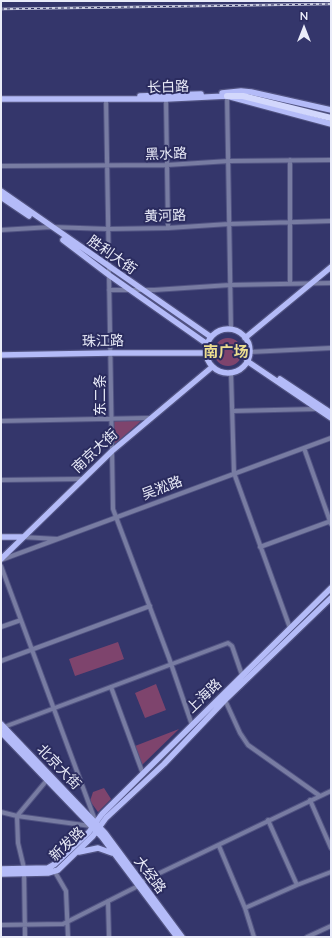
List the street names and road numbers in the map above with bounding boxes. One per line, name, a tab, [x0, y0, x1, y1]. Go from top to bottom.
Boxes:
street label: 长白路	[147, 78, 189, 96]
street label: 黑水路	[145, 145, 187, 163]
street label: 黄河路	[144, 207, 186, 225]
street label: 胜利大街	[84, 232, 140, 278]
street label: 珠江路	[82, 332, 124, 350]
street label: 东二条	[92, 374, 108, 416]
street label: 南京大街	[69, 426, 121, 476]
street label: 吴淞路	[139, 473, 185, 503]
street label: 上海路	[183, 675, 225, 717]
street label: 北京大街	[34, 741, 84, 793]
street label: 新发路	[46, 823, 88, 865]
street label: 大经路	[131, 853, 169, 897]

